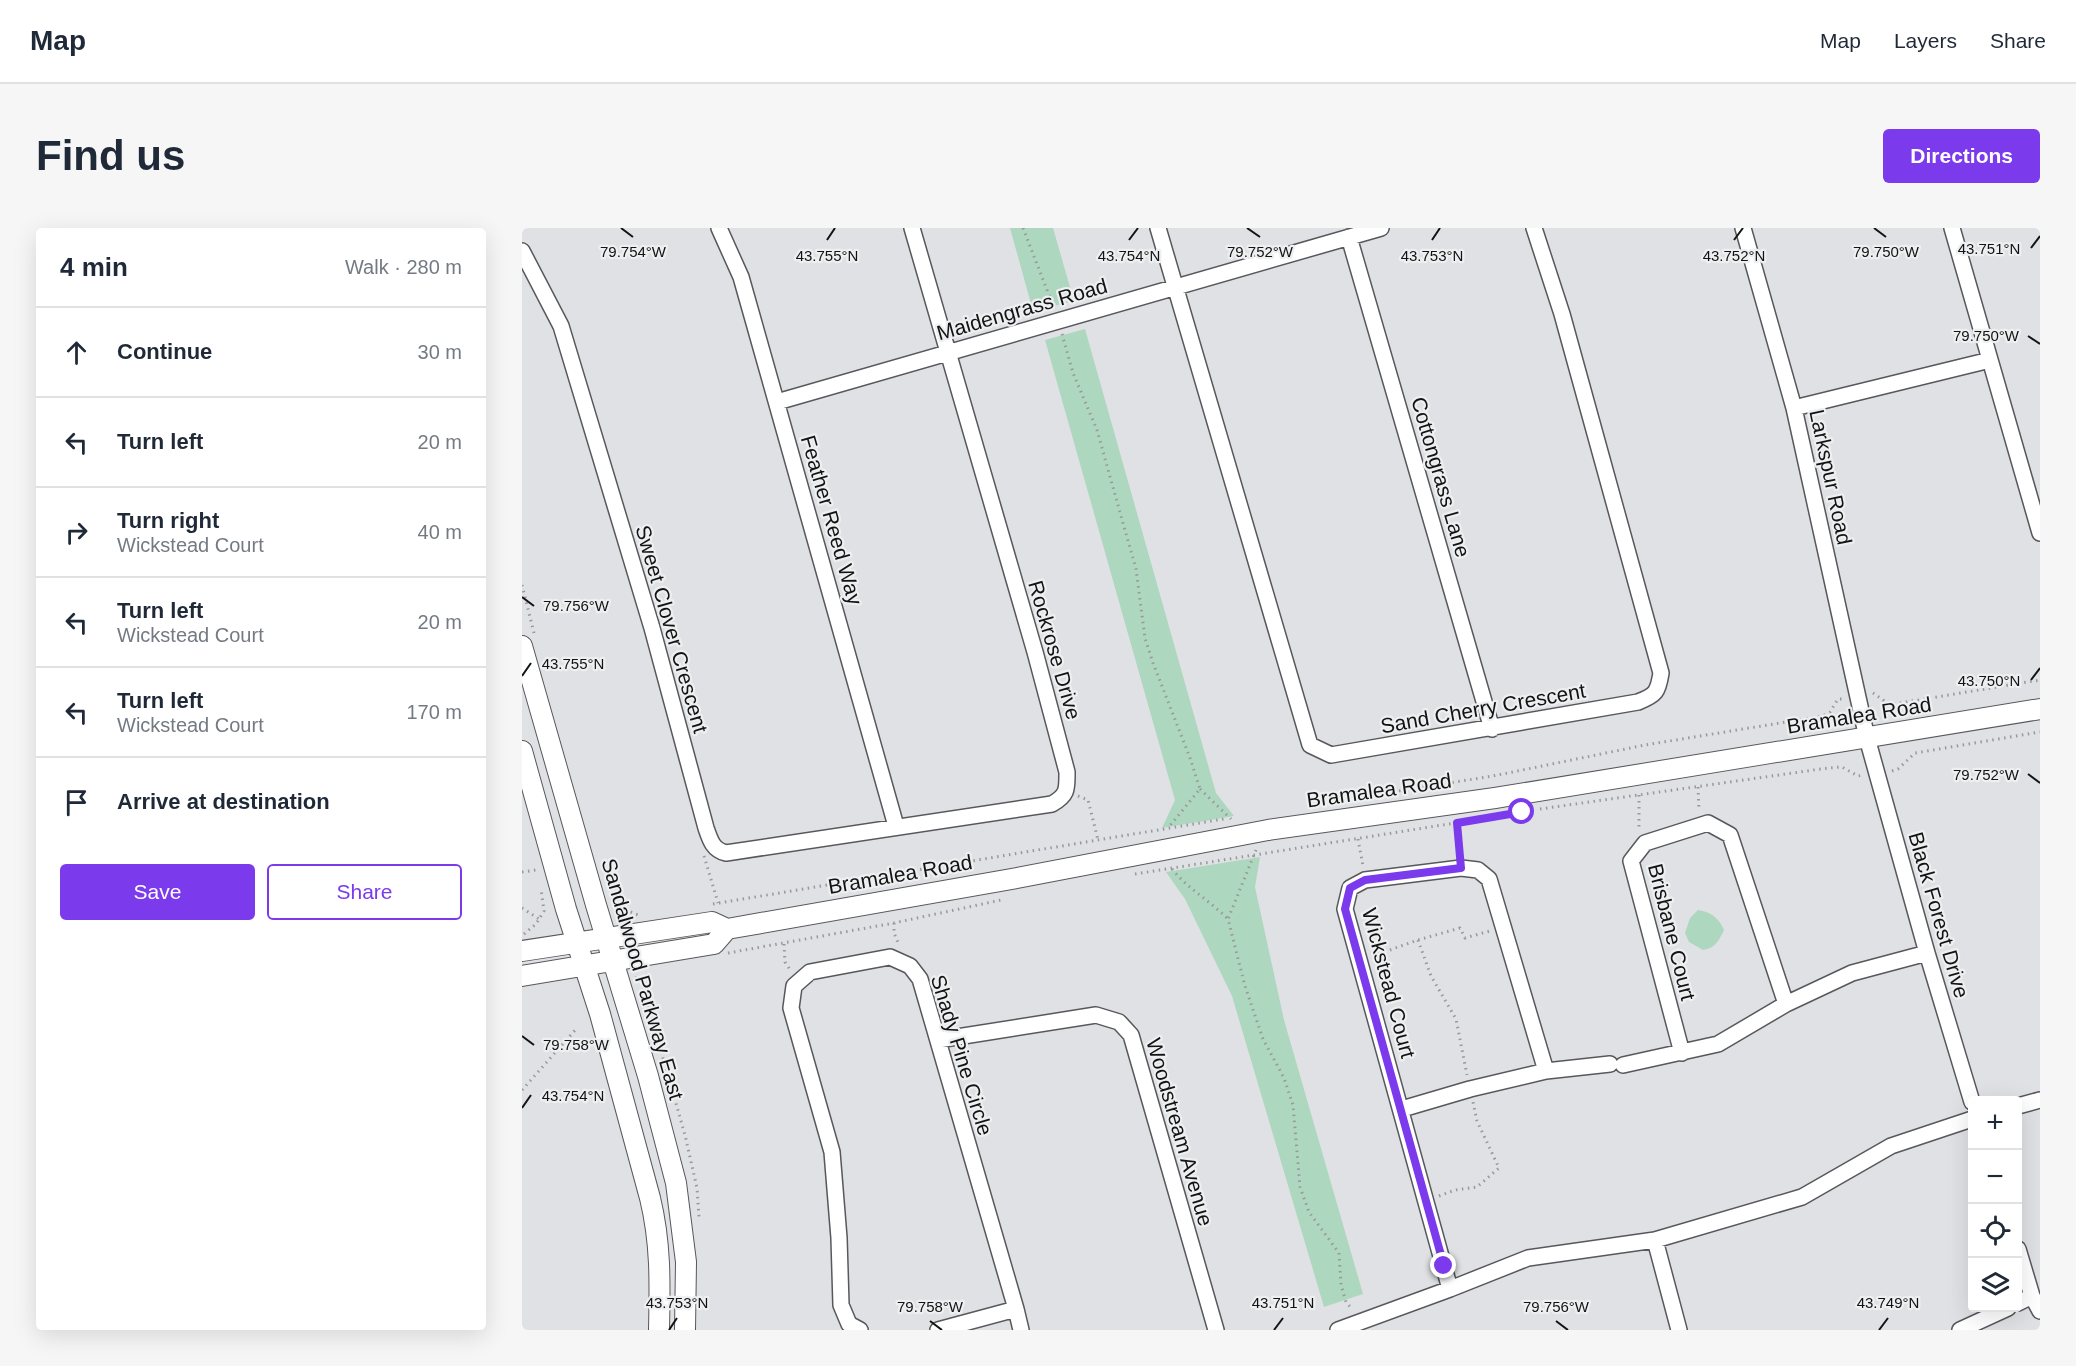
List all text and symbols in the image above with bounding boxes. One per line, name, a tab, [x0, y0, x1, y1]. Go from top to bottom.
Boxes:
text: Map	[30, 25, 86, 56]
text: Map	[1820, 29, 1861, 52]
text: Layers	[1894, 29, 1957, 52]
text: Share	[1990, 29, 2046, 52]
button: Directions	[1883, 129, 2040, 183]
text: Find us	[36, 132, 185, 179]
text: 43.751°N	[1958, 240, 2020, 257]
text: 79.754°W	[600, 243, 667, 260]
text: 79.752°W	[1227, 243, 1294, 260]
text: 79.750°W	[1853, 243, 1920, 260]
text: 43.755°N	[796, 247, 858, 264]
text: 43.754°N	[1098, 247, 1160, 264]
text: 43.753°N	[1401, 247, 1463, 264]
text: 43.752°N	[1703, 247, 1765, 264]
text: 4 min	[60, 252, 128, 282]
text: Walk · 280 m	[345, 256, 462, 278]
street label: Maidengrass Road	[934, 274, 1110, 344]
text: 79.750°W	[1953, 327, 2020, 344]
icon: ahead	[60, 336, 93, 369]
text: Continue	[117, 339, 212, 364]
text: 30 m	[418, 341, 462, 363]
street label: Cottongrass Lane	[1407, 394, 1475, 560]
street label: Larkspur Road	[1805, 407, 1857, 547]
icon: left	[60, 426, 93, 459]
text: Turn left	[117, 429, 203, 454]
text: 20 m	[418, 431, 462, 453]
street label: Feather Reed Way	[797, 432, 867, 608]
text: Turn right	[117, 508, 219, 533]
icon: right	[60, 516, 93, 549]
text: 40 m	[418, 521, 462, 543]
street label: Sweet Clover Crescent	[631, 523, 713, 736]
text: Wickstead Court	[117, 534, 264, 556]
street label: Rockrose Drive	[1024, 578, 1086, 722]
text: 79.756°W	[543, 597, 610, 614]
text: Turn left	[117, 598, 203, 623]
icon: left	[60, 606, 93, 639]
text: 20 m	[418, 611, 462, 633]
text: Wickstead Court	[117, 624, 264, 646]
text: 43.755°N	[542, 655, 604, 672]
text: 43.750°N	[1958, 672, 2020, 689]
street label: Sand Cherry Crescent	[1379, 679, 1587, 737]
text: Turn left	[117, 688, 203, 713]
street label: Bramalea Road	[1785, 692, 1933, 738]
icon: left	[60, 696, 93, 729]
text: 170 m	[406, 701, 462, 723]
text: Wickstead Court	[117, 714, 264, 736]
text: 79.752°W	[1953, 766, 2020, 783]
street label: Bramalea Road	[1305, 768, 1453, 812]
icon: arrive	[60, 786, 93, 819]
text: Arrive at destination	[117, 789, 330, 814]
route start	[1508, 798, 1534, 824]
street label: Black Forest Drive	[1904, 829, 1974, 1001]
street label: Bramalea Road	[826, 850, 974, 898]
street label: Sandalwood Parkway East	[598, 856, 689, 1102]
street label: Brisbane Court	[1644, 861, 1700, 1003]
button: Save	[60, 864, 255, 920]
button: Share	[267, 864, 462, 920]
street label: Wickstead Court	[1358, 906, 1420, 1061]
street label: Shady Pine Circle	[927, 972, 997, 1138]
street label: Woodstream Avenue	[1142, 1035, 1218, 1229]
text: 79.758°W	[543, 1036, 610, 1053]
text: 43.754°N	[542, 1087, 604, 1104]
map controls	[1968, 1096, 2022, 1312]
button: +	[1968, 1096, 2022, 1150]
button: −	[1968, 1150, 2022, 1204]
button: locate	[1968, 1204, 2022, 1258]
route end	[1430, 1252, 1456, 1278]
button: layers	[1968, 1258, 2022, 1312]
text: 43.753°N	[646, 1294, 708, 1311]
text: 43.751°N	[1252, 1294, 1314, 1311]
text: 43.749°N	[1857, 1294, 1919, 1311]
text: 79.758°W	[897, 1298, 964, 1315]
text: 79.756°W	[1523, 1298, 1590, 1315]

